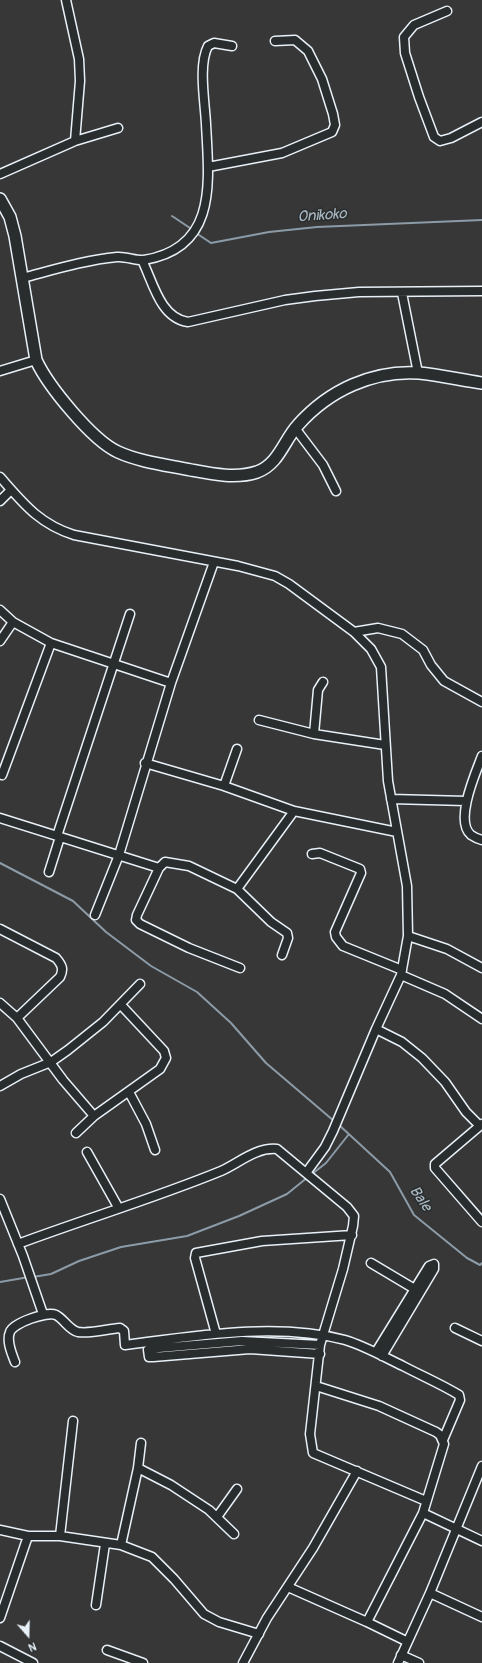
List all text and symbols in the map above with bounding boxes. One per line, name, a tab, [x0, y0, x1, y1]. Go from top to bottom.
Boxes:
water label: Onikoko	[297, 205, 347, 227]
water label: Bale	[405, 1183, 435, 1215]
north arrow	[8, 1615, 48, 1655]
text: N	[27, 1639, 38, 1654]

